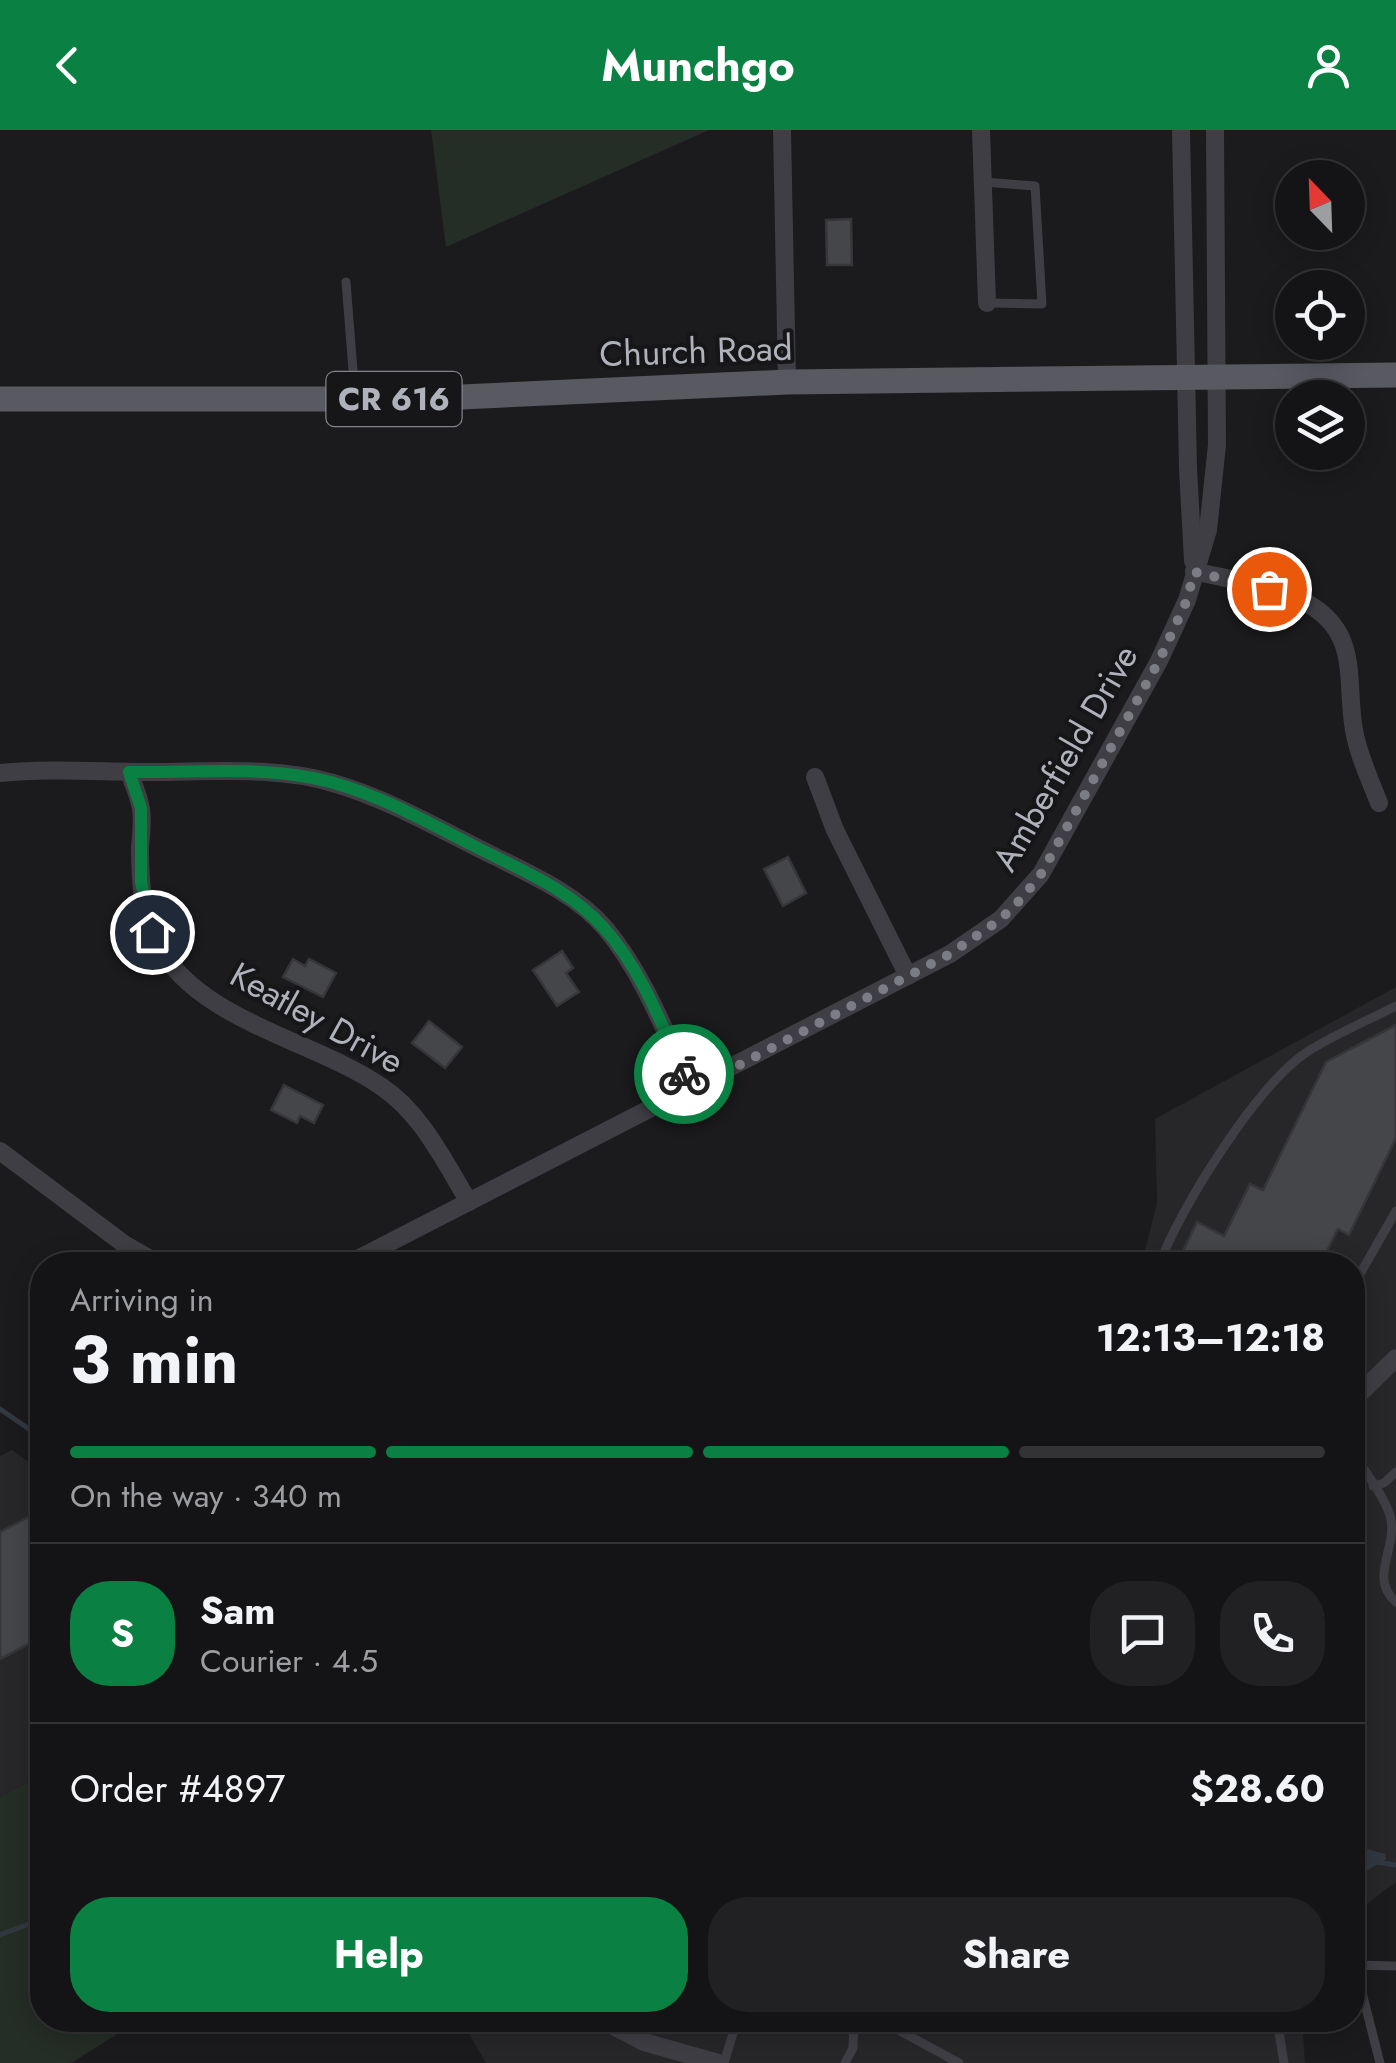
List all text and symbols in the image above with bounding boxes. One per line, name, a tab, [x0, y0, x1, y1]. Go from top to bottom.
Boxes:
text: Munchgo	[601, 33, 795, 98]
icon: back	[40, 38, 95, 93]
icon: person	[1301, 38, 1356, 93]
north arrow	[1275, 160, 1365, 250]
map controls	[1275, 160, 1365, 470]
button: locate	[1275, 270, 1365, 360]
street label: Church Road	[599, 323, 793, 379]
road number: CR 616	[326, 372, 462, 426]
button: layers	[1275, 380, 1365, 470]
pin	[1227, 547, 1312, 632]
icon: bag	[1242, 562, 1297, 617]
street label: Amberfield Drive	[980, 636, 1150, 880]
pin	[110, 890, 195, 975]
icon: home	[125, 905, 180, 960]
street label: Keatley Drive	[221, 950, 413, 1086]
courier	[634, 1024, 734, 1124]
icon: bike	[657, 1047, 712, 1102]
text: Arriving in	[70, 1277, 214, 1323]
text: 12:13–12:18	[1096, 1310, 1325, 1365]
text: 3 min	[70, 1313, 238, 1407]
text: On the way · 340 m	[70, 1473, 342, 1519]
button: chat	[1090, 1581, 1195, 1686]
button: phone	[1220, 1581, 1325, 1686]
text: Sam	[200, 1583, 275, 1638]
text: S	[111, 1606, 134, 1661]
text: Courier · 4.5	[200, 1638, 378, 1684]
text: Order #4897	[70, 1761, 285, 1816]
text: $28.60	[1190, 1761, 1325, 1816]
button: Help	[70, 1897, 688, 2012]
button: Share	[708, 1897, 1325, 2012]

